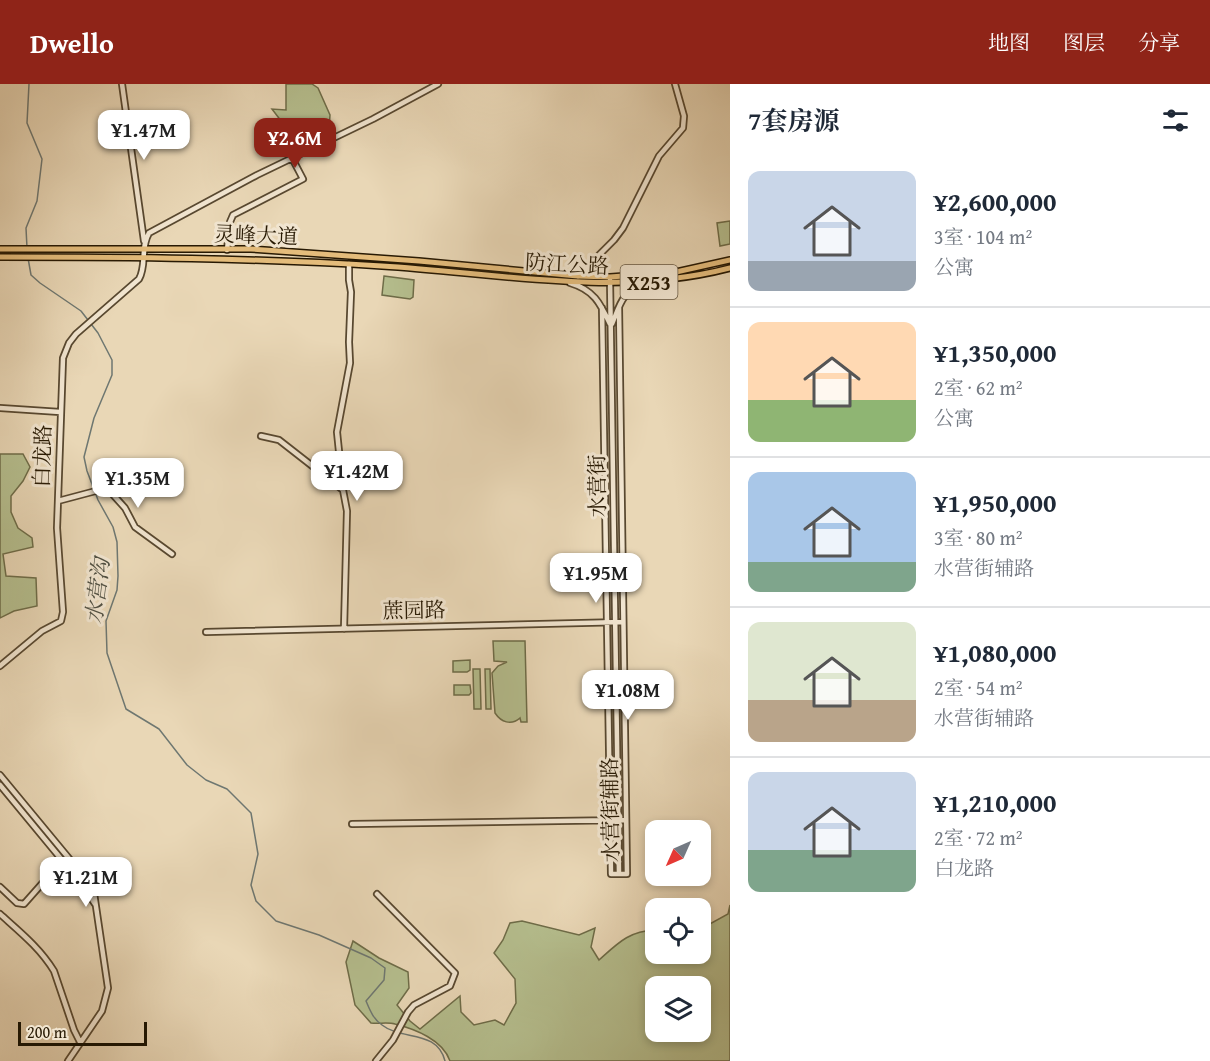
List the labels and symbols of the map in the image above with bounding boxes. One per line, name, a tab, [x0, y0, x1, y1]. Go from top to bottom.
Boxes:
pin: ¥1.47M	[95, 110, 193, 161]
pin: ¥2.6M	[253, 118, 337, 169]
street label: 灵峰大道	[213, 218, 299, 252]
street label: 防江公路	[524, 246, 610, 282]
road number: X253	[620, 265, 678, 299]
street label: 白龙路	[25, 424, 59, 488]
pin: ¥1.42M	[308, 451, 406, 502]
street label: 水营街	[581, 454, 613, 518]
pin: ¥1.35M	[89, 458, 187, 509]
water label: 水营沟	[77, 553, 117, 626]
pin: ¥1.95M	[547, 553, 645, 604]
street label: 蔗园路	[382, 594, 446, 626]
pin: ¥1.08M	[579, 670, 677, 721]
street label: 水营街辅路	[594, 757, 626, 863]
north arrow	[645, 820, 711, 886]
pin: ¥1.21M	[37, 857, 135, 908]
scale bar	[18, 1019, 147, 1046]

